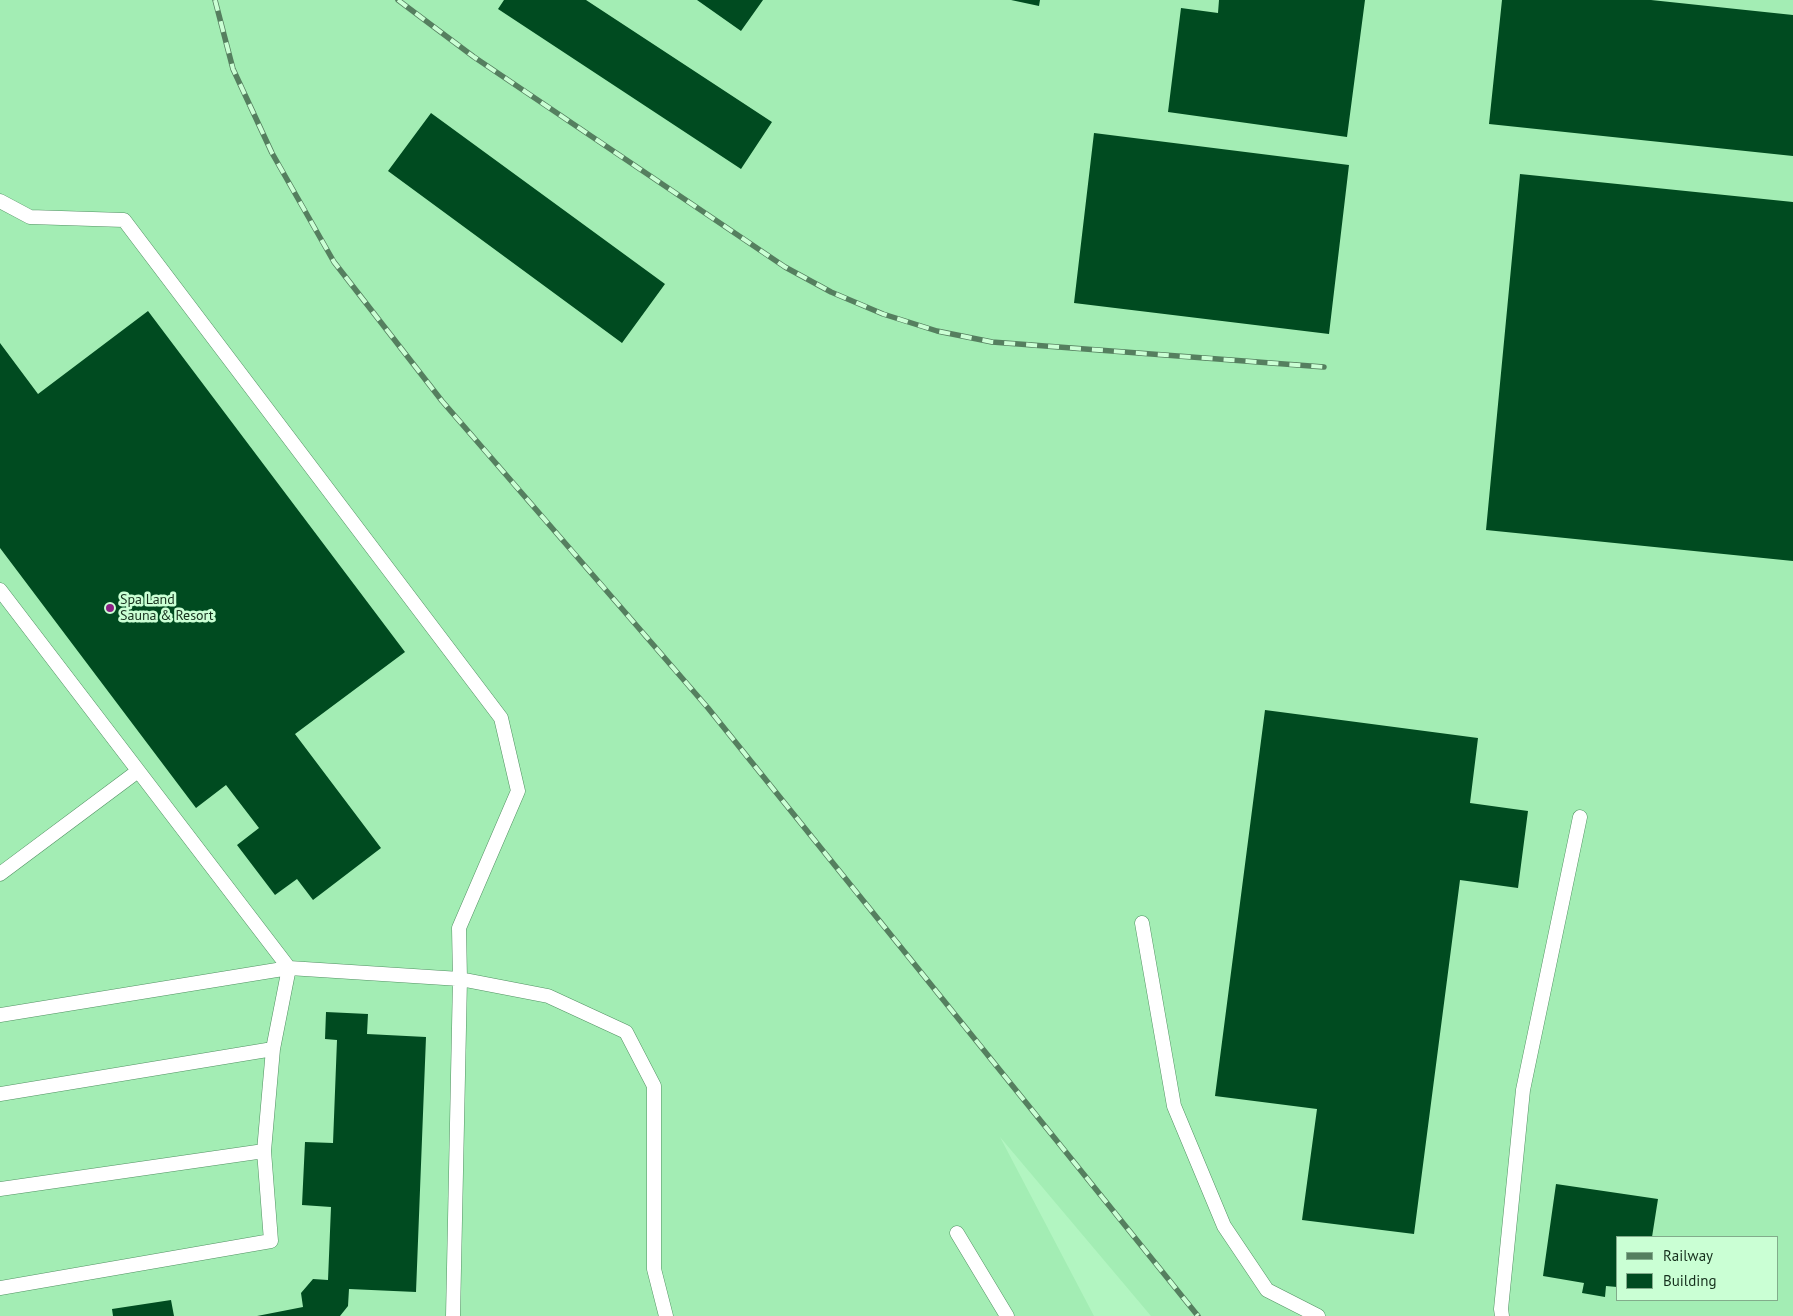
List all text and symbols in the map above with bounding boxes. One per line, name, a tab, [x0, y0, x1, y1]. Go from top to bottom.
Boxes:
place label: Spa Land Sauna & Resort	[120, 592, 213, 624]
marker: Spa Land Sauna & Resort	[104, 602, 116, 614]
legend	[1616, 1236, 1778, 1301]
text: Railway	[1663, 1246, 1713, 1265]
text: Building	[1663, 1271, 1717, 1290]

